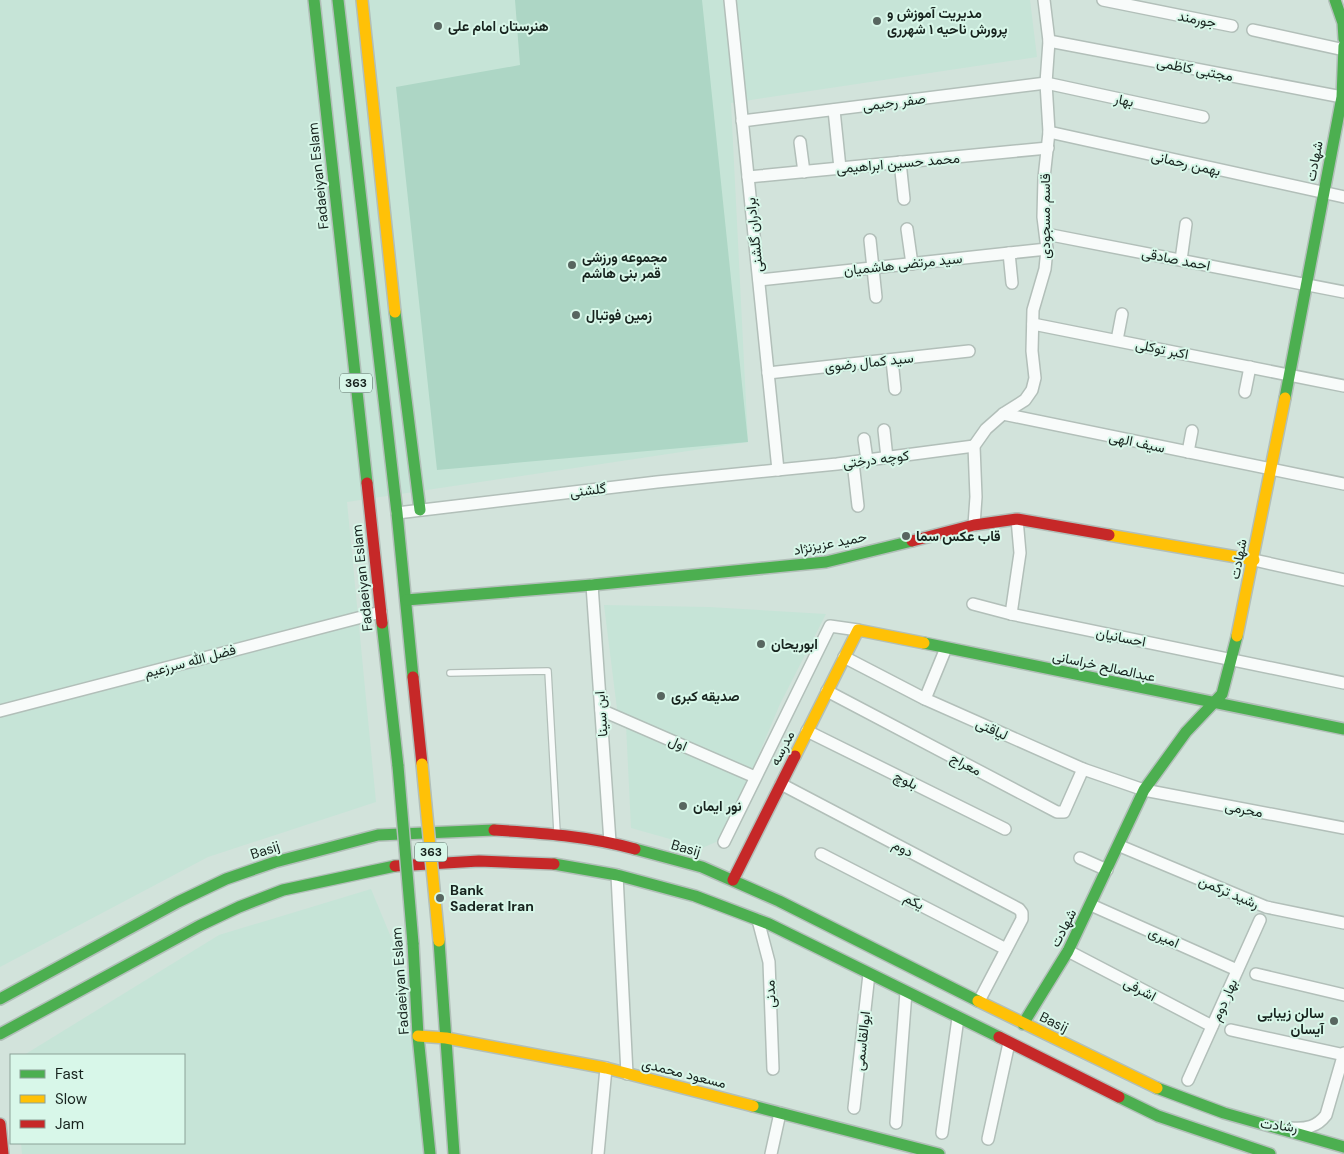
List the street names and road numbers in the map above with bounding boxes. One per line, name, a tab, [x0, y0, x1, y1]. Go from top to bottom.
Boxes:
street label: جورمند	[1176, 6, 1218, 32]
street label: مجتبی کاظمی	[1155, 53, 1235, 85]
street label: صفر رحیمی	[861, 89, 927, 115]
street label: بهار	[1112, 89, 1135, 111]
street label: Fadaeiyan Eslam	[303, 122, 333, 230]
street label: شهادت	[1301, 139, 1327, 183]
street label: بهمن رحمانی	[1149, 146, 1223, 180]
street label: محمد حسین ابراهیمی	[835, 149, 961, 177]
street label: قاسم مسجودی	[1036, 173, 1054, 259]
street label: برادران گلشنی	[741, 197, 767, 273]
street label: احمد صادقی	[1140, 244, 1212, 274]
street label: سید مرتضی هاشمیان	[843, 249, 963, 279]
street label: اکبر توکلی	[1134, 335, 1190, 363]
street label: سید کمال رضوی	[824, 348, 914, 377]
road number: 363	[340, 373, 372, 392]
street label: سیف الهی	[1107, 427, 1167, 457]
street label: کوچه درختی	[842, 446, 910, 473]
street label: گلشنی	[569, 479, 607, 501]
street label: Fadaeiyan Eslam	[347, 524, 377, 632]
street label: حمید عزیزنژاد	[792, 527, 868, 559]
street label: شهادت	[1225, 537, 1251, 581]
street label: احسانیان	[1095, 623, 1147, 651]
street label: فضل الله سرزعیم	[142, 640, 238, 682]
street label: عبدالصالح خراسانی	[1050, 646, 1157, 688]
street label: ابن سینا	[590, 691, 612, 737]
street label: لیاقتی	[973, 714, 1011, 744]
street label: مدرسه	[766, 727, 798, 769]
street label: اول	[666, 731, 690, 756]
street label: معراج	[946, 748, 985, 781]
street label: بلوچ	[890, 767, 921, 795]
street label: محرمی	[1224, 797, 1264, 821]
street label: Basij	[669, 835, 703, 861]
street label: دوم	[889, 835, 917, 861]
street label: Basij	[248, 837, 282, 863]
road number: 363	[415, 842, 447, 862]
street label: رشید ترکمن	[1196, 871, 1262, 913]
street label: یکم	[901, 888, 927, 914]
street label: شهادت	[1046, 906, 1080, 950]
street label: امیری	[1146, 922, 1182, 952]
street label: Fadaeiyan Eslam	[387, 927, 413, 1035]
street label: اشرفی	[1121, 973, 1159, 1005]
street label: بهار دوم	[1207, 976, 1241, 1024]
street label: مدنی	[761, 980, 779, 1008]
street label: Basij	[1037, 1007, 1071, 1037]
street label: ابوالقاسمی	[850, 1010, 874, 1072]
street label: مسعود محمدی	[640, 1054, 728, 1092]
street label: رشادت	[1259, 1114, 1299, 1136]

